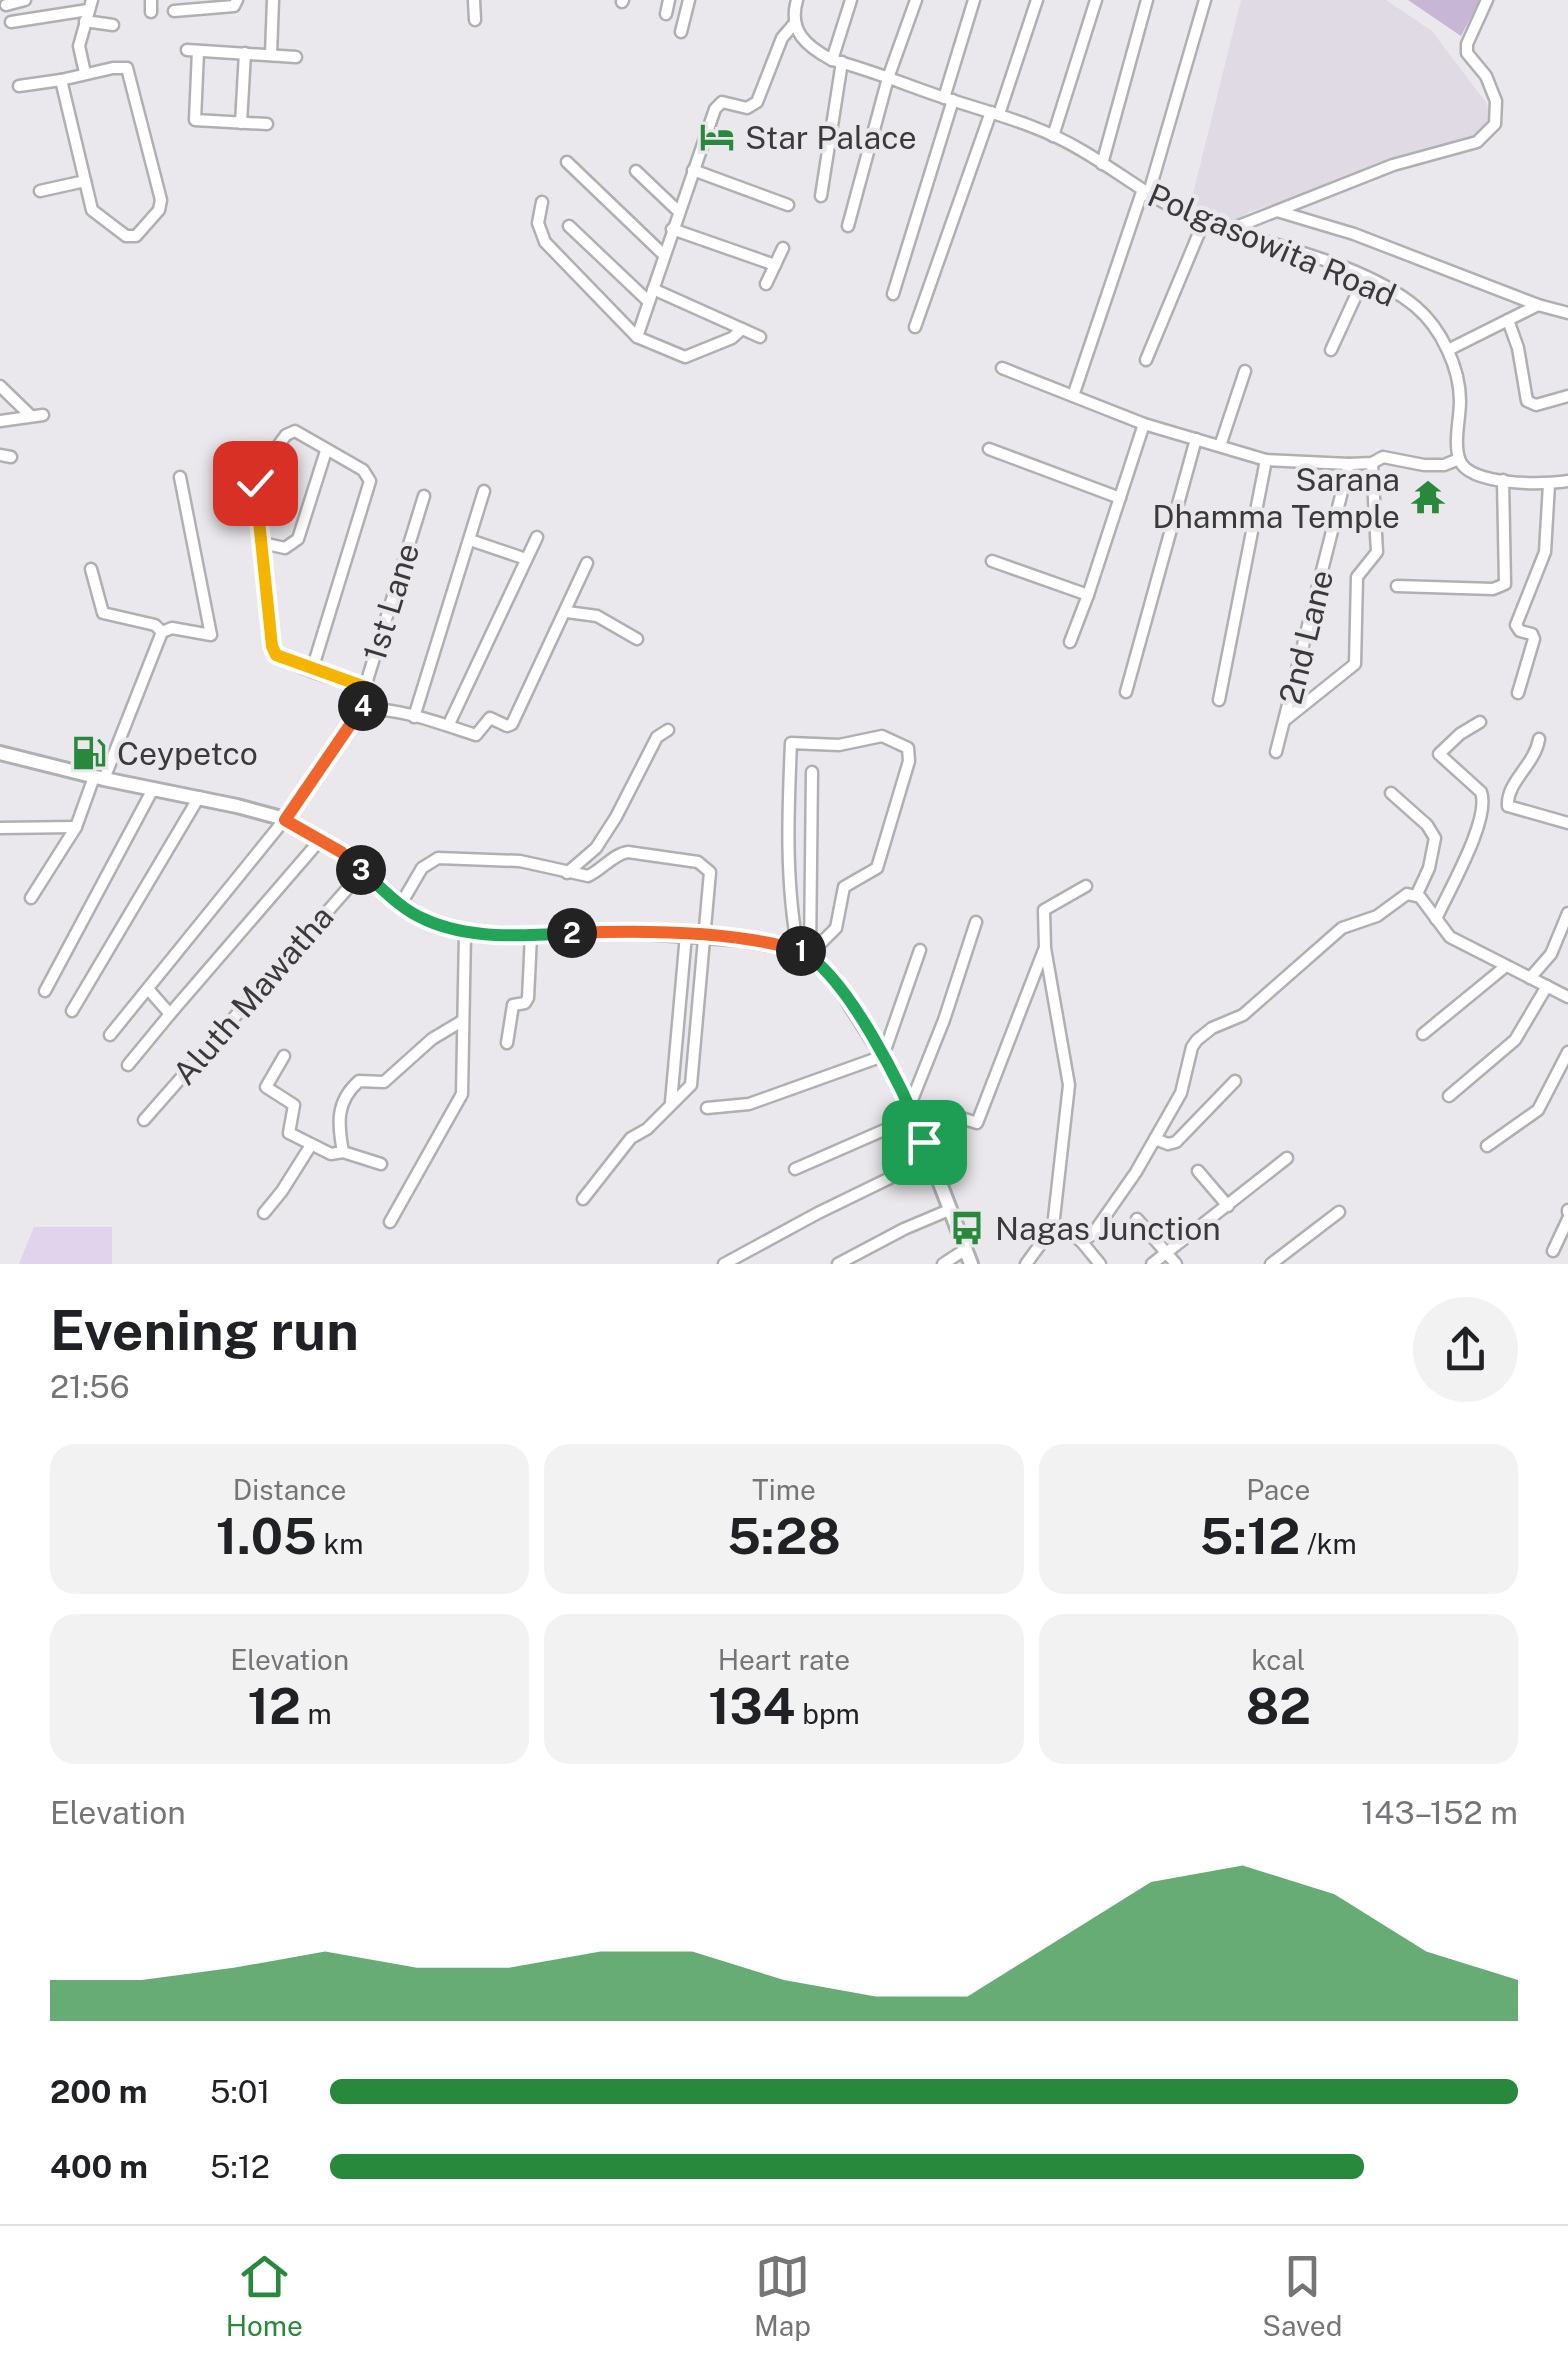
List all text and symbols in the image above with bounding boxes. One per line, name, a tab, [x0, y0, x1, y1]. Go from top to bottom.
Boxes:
hotel icon: Star Palace	[698, 118, 736, 156]
place label: Star Palace	[745, 119, 917, 156]
street label: Polgasowita Road	[1142, 176, 1402, 314]
pin	[213, 441, 298, 526]
icon: check	[228, 456, 283, 511]
place label: Sarana Dhamma Temple	[1152, 461, 1400, 535]
temple icon: Sarana Dhamma Temple	[1409, 478, 1447, 516]
street label: 1st Lane	[356, 539, 426, 665]
street label: 2nd Lane	[1272, 566, 1340, 708]
pin: 4	[338, 681, 388, 731]
text: 4	[354, 689, 372, 722]
fuel station icon: Ceypetco	[70, 734, 108, 772]
place label: Ceypetco	[117, 735, 258, 772]
pin: 3	[336, 845, 386, 895]
text: 3	[352, 853, 370, 886]
street label: Aluth Mawatha	[165, 898, 341, 1092]
pin: 2	[547, 908, 597, 958]
text: 2	[563, 916, 581, 949]
pin: 1	[776, 926, 826, 976]
text: 1	[795, 934, 807, 967]
pin	[882, 1100, 967, 1185]
icon: arrive	[897, 1115, 952, 1170]
bus stop icon: Nagas Junction	[948, 1209, 986, 1247]
place label: Nagas Junction	[995, 1210, 1221, 1247]
button: share	[1413, 1297, 1518, 1402]
text: Evening run	[50, 1298, 359, 1362]
text: 21:56	[50, 1368, 130, 1405]
text: Distance	[233, 1473, 346, 1506]
text: Time	[752, 1473, 816, 1506]
text: Pace	[1246, 1473, 1310, 1506]
text: 1.05	[216, 1506, 317, 1565]
text: 5:28	[727, 1506, 841, 1565]
text: 5:12	[1200, 1506, 1300, 1565]
text: km	[317, 1527, 363, 1560]
text: /km	[1300, 1527, 1357, 1560]
text: Elevation	[230, 1643, 349, 1676]
text: Heart rate	[718, 1643, 850, 1676]
text: kcal	[1251, 1643, 1305, 1676]
text: 12	[248, 1676, 301, 1735]
text: 134	[708, 1676, 795, 1735]
text: 82	[1246, 1676, 1311, 1735]
text: m	[301, 1697, 332, 1730]
text: bpm	[795, 1697, 860, 1730]
text: Elevation	[50, 1794, 186, 1831]
text: 143–152 m	[1361, 1794, 1518, 1831]
text: 200 m	[50, 2073, 147, 2110]
text: 5:01	[210, 2073, 270, 2110]
text: 400 m	[50, 2148, 148, 2185]
text: 5:12	[210, 2148, 270, 2185]
tab: Home	[226, 2249, 303, 2342]
tab: Map	[754, 2249, 811, 2342]
tab: Saved	[1262, 2249, 1342, 2342]

